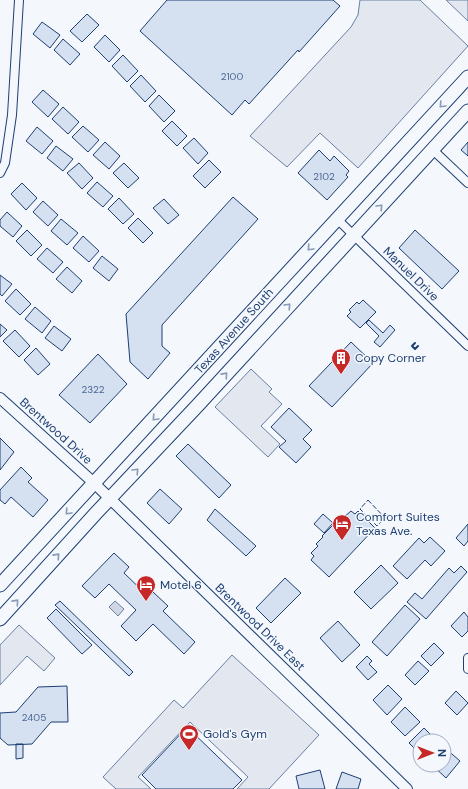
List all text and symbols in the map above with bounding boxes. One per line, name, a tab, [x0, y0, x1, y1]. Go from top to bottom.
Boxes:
house number: 2100	[221, 70, 243, 83]
one-way arrow	[439, 100, 446, 108]
house number: 2102	[313, 170, 335, 183]
one-way arrow	[375, 204, 383, 212]
one-way arrow	[308, 243, 315, 251]
street label: Manuel Drive	[380, 243, 442, 305]
street label: Texas Avenue South	[191, 285, 277, 377]
one-way arrow	[283, 304, 290, 311]
building icon: Copy Corner	[330, 347, 352, 375]
place label: Copy Corner	[355, 350, 426, 366]
one-way arrow	[220, 372, 227, 380]
house number: 2322	[81, 383, 105, 396]
street label: Brentwood Drive	[16, 394, 96, 468]
one-way arrow	[152, 413, 159, 420]
one-way arrow	[131, 468, 138, 475]
one-way arrow	[65, 507, 72, 515]
place label: Comfort Suites Texas Ave.	[356, 509, 440, 539]
hotel icon: Comfort Suites Texas Ave.	[331, 513, 353, 541]
one-way arrow	[53, 553, 60, 561]
hotel icon: Motel 6	[135, 574, 157, 602]
place label: Motel 6	[160, 577, 202, 593]
street label: Brentwood Drive East	[212, 580, 309, 674]
one-way arrow	[11, 599, 18, 607]
house number: 2405	[22, 711, 46, 724]
sports icon: Gold's Gym	[178, 723, 200, 751]
place label: Gold's Gym	[203, 726, 267, 742]
north arrow	[412, 733, 452, 773]
text: N	[435, 749, 449, 757]

